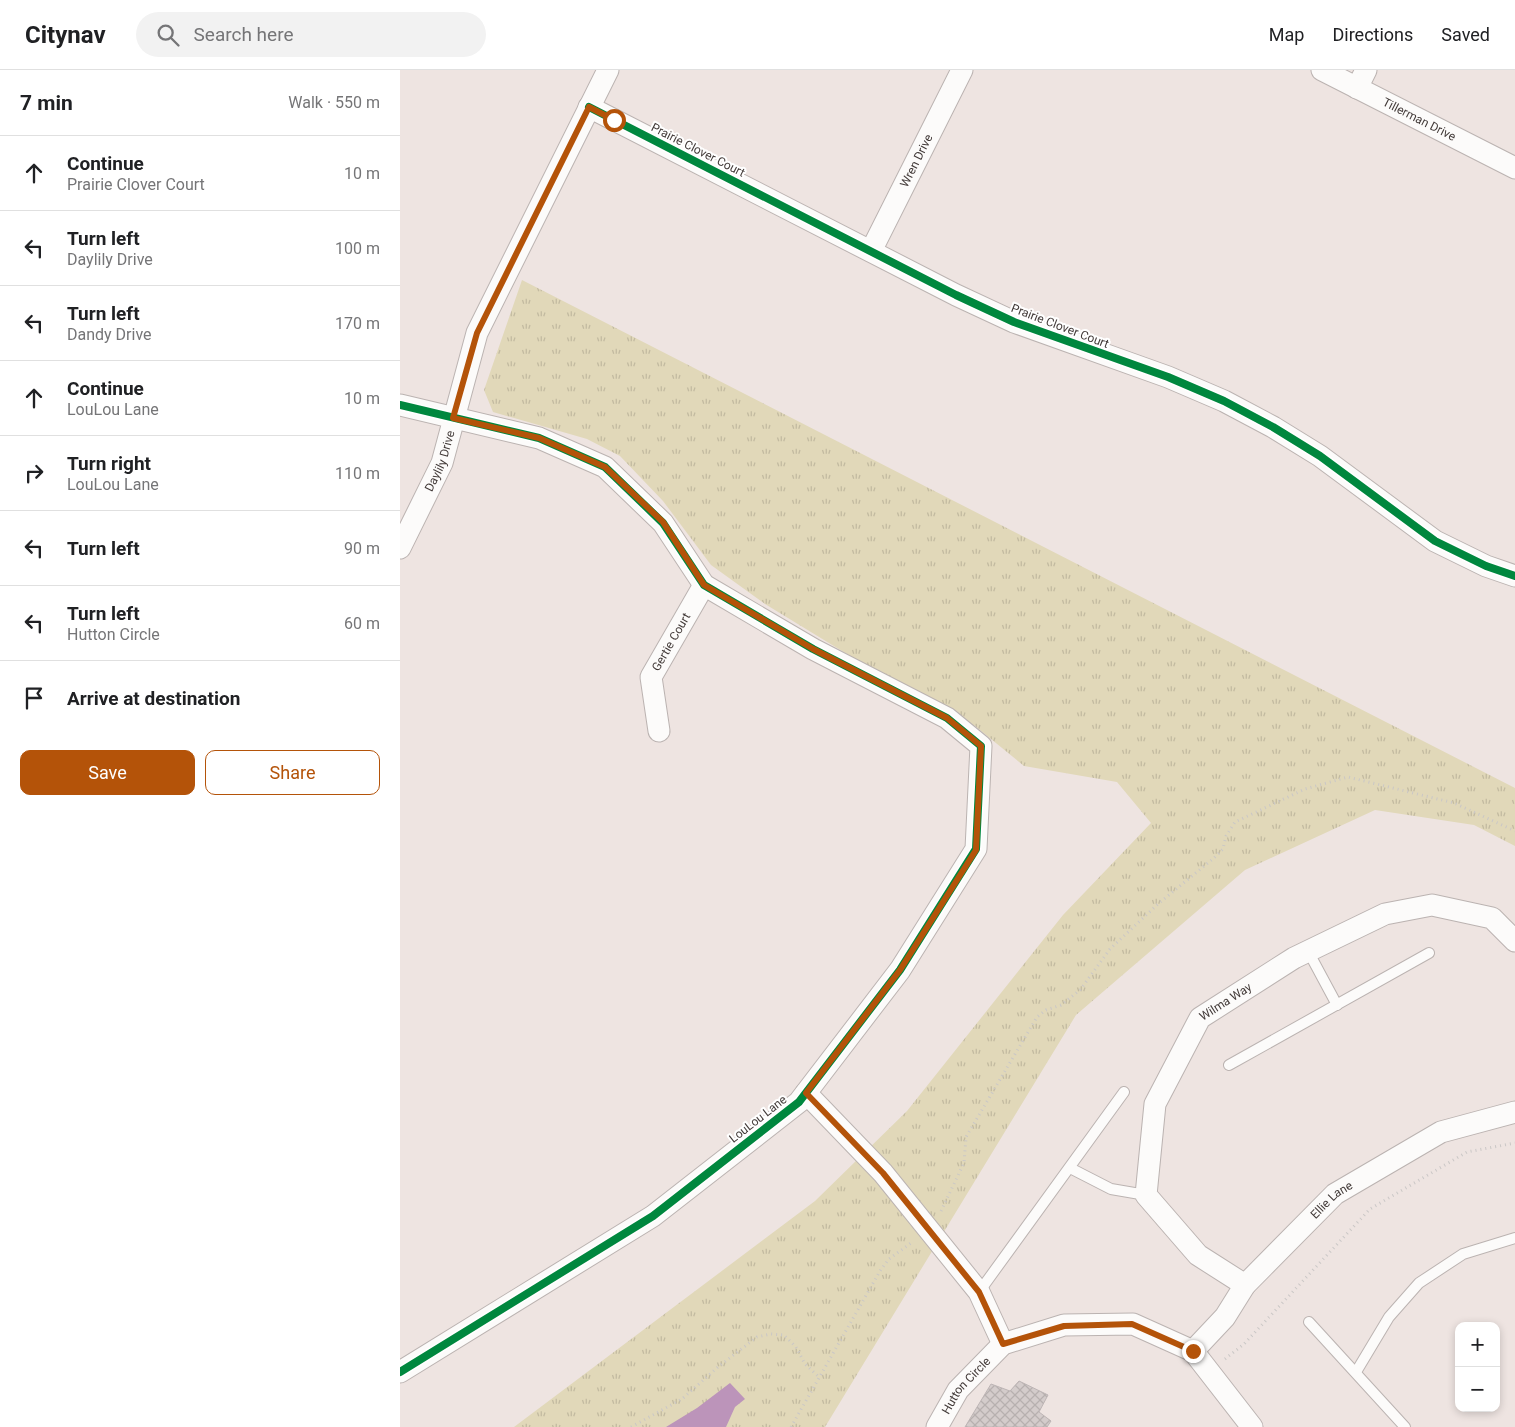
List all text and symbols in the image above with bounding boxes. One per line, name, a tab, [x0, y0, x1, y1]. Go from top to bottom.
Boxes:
search box	[136, 12, 486, 57]
text: Citynav	[25, 21, 106, 49]
icon: search	[154, 21, 182, 49]
text: Search here	[194, 23, 294, 46]
text: Map	[1269, 24, 1304, 45]
text: Directions	[1332, 24, 1413, 45]
text: Saved	[1441, 24, 1490, 45]
text: 7 min	[20, 91, 73, 115]
text: Walk · 550 m	[288, 93, 380, 112]
street label: Tillerman Drive	[1380, 95, 1458, 144]
route start	[603, 109, 626, 132]
street label: Prairie Clover Court	[649, 120, 747, 180]
street label: Wren Drive	[897, 132, 936, 190]
text: Continue	[67, 152, 144, 175]
icon: ahead	[20, 159, 48, 187]
text: 10 m	[344, 164, 380, 183]
text: Prairie Clover Court	[67, 175, 205, 194]
text: Turn left	[67, 227, 140, 250]
icon: left	[20, 234, 48, 262]
text: 100 m	[335, 239, 380, 258]
text: Daylily Drive	[67, 250, 153, 269]
street label: Prairie Clover Court	[1009, 301, 1111, 351]
text: Turn left	[67, 302, 140, 325]
icon: left	[20, 309, 48, 337]
text: 170 m	[335, 314, 380, 333]
text: Dandy Drive	[67, 325, 152, 344]
text: Continue	[67, 377, 144, 400]
icon: ahead	[20, 384, 48, 412]
text: 10 m	[344, 389, 380, 408]
text: LouLou Lane	[67, 400, 159, 419]
street label: Daylily Drive	[422, 429, 457, 494]
text: Turn right	[67, 452, 151, 475]
icon: right	[20, 459, 48, 487]
text: 110 m	[335, 464, 380, 483]
text: LouLou Lane	[67, 475, 159, 494]
icon: left	[20, 534, 48, 562]
text: Turn left	[67, 537, 140, 560]
text: 90 m	[344, 539, 380, 558]
text: Turn left	[67, 602, 140, 625]
icon: left	[20, 609, 48, 637]
street label: Gertie Court	[649, 610, 693, 674]
text: 60 m	[344, 614, 380, 633]
text: Hutton Circle	[67, 625, 160, 644]
icon: arrive	[20, 684, 48, 712]
text: Arrive at destination	[67, 687, 240, 710]
button: Save	[20, 750, 195, 795]
button: Share	[205, 750, 380, 795]
street label: Wilma Way	[1197, 980, 1255, 1023]
street label: LouLou Lane	[727, 1092, 789, 1146]
street label: Ellie Lane	[1308, 1178, 1355, 1222]
map controls	[1455, 1322, 1500, 1412]
button: +	[1455, 1322, 1500, 1367]
route end	[1182, 1340, 1205, 1363]
street label: Hutton Circle	[939, 1354, 993, 1416]
button: −	[1455, 1367, 1500, 1412]

